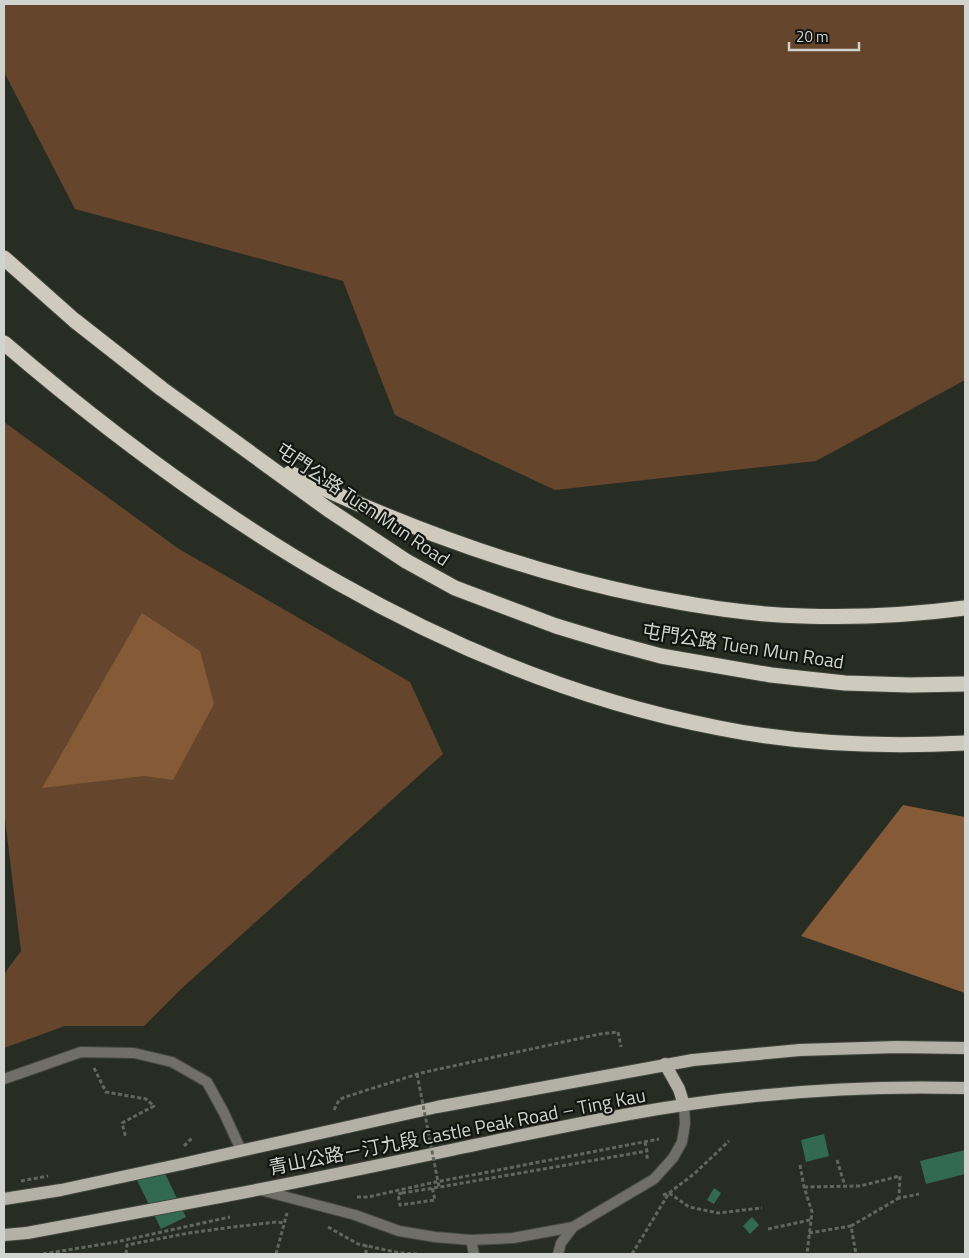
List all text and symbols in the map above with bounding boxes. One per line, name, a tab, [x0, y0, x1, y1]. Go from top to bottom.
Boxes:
scale bar	[789, 20, 859, 52]
text: 20 m	[796, 25, 829, 48]
street label: 屯門公路 Tuen Mun Road	[271, 434, 456, 573]
street label: 屯門公路 Tuen Mun Road	[640, 615, 846, 676]
street label: 青山公路－汀九段 Castle Peak Road – Ting Kau	[266, 1080, 648, 1181]

